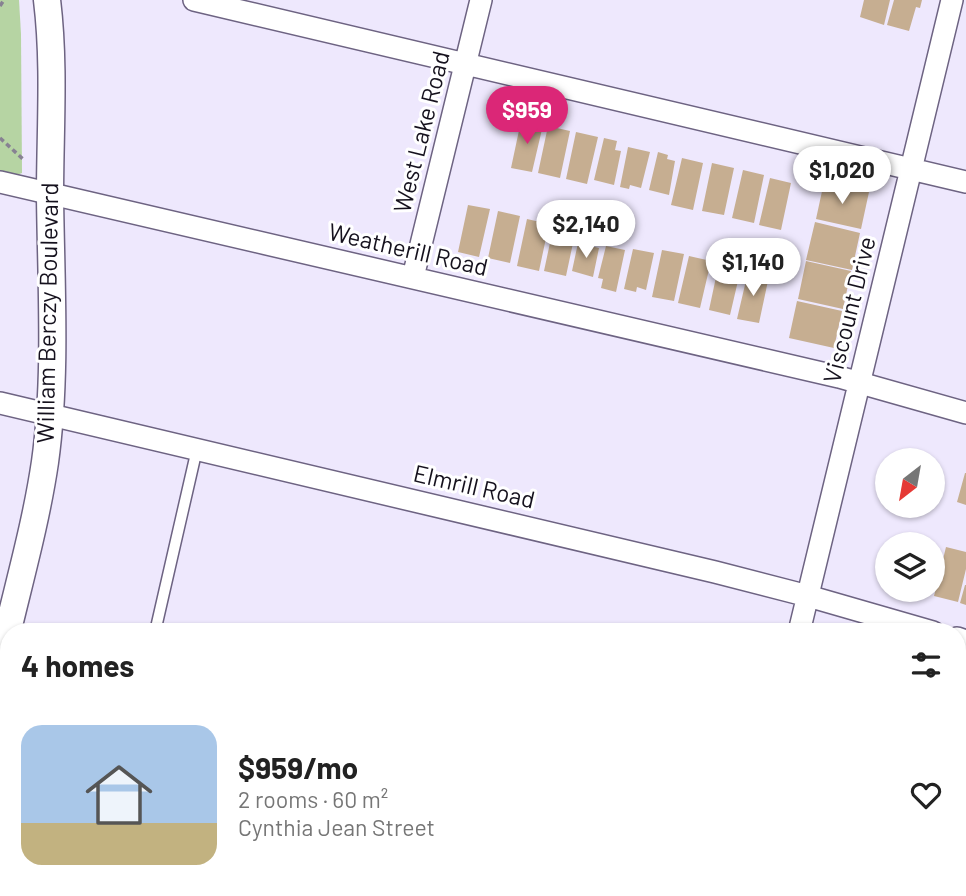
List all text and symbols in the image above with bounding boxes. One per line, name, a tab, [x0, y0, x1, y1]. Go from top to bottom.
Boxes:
street label: West Lake Road	[386, 48, 455, 216]
pin: $959	[486, 86, 568, 146]
text: $959	[502, 95, 552, 123]
pin: $1,020	[785, 146, 899, 206]
text: $1,020	[809, 155, 875, 183]
street label: William Berczy Boulevard	[30, 182, 63, 444]
pin: $2,140	[529, 201, 643, 260]
text: $2,140	[552, 209, 620, 237]
street label: Weatherill Road	[326, 216, 491, 281]
street label: Viscount Drive	[816, 233, 881, 386]
pin: $1,140	[696, 238, 810, 298]
text: $1,140	[722, 247, 784, 275]
north arrow	[875, 448, 945, 518]
map controls	[875, 448, 945, 602]
street label: Elmrill Road	[411, 458, 538, 514]
button: layers	[875, 532, 945, 602]
icon: filters	[907, 646, 945, 684]
text: 4 homes	[21, 647, 134, 683]
text: $959/mo	[238, 749, 358, 785]
icon: home	[77, 753, 161, 837]
icon: heart	[907, 776, 945, 814]
text: 2 rooms · 60 m²	[238, 785, 388, 813]
text: Cynthia Jean Street	[238, 813, 435, 841]

